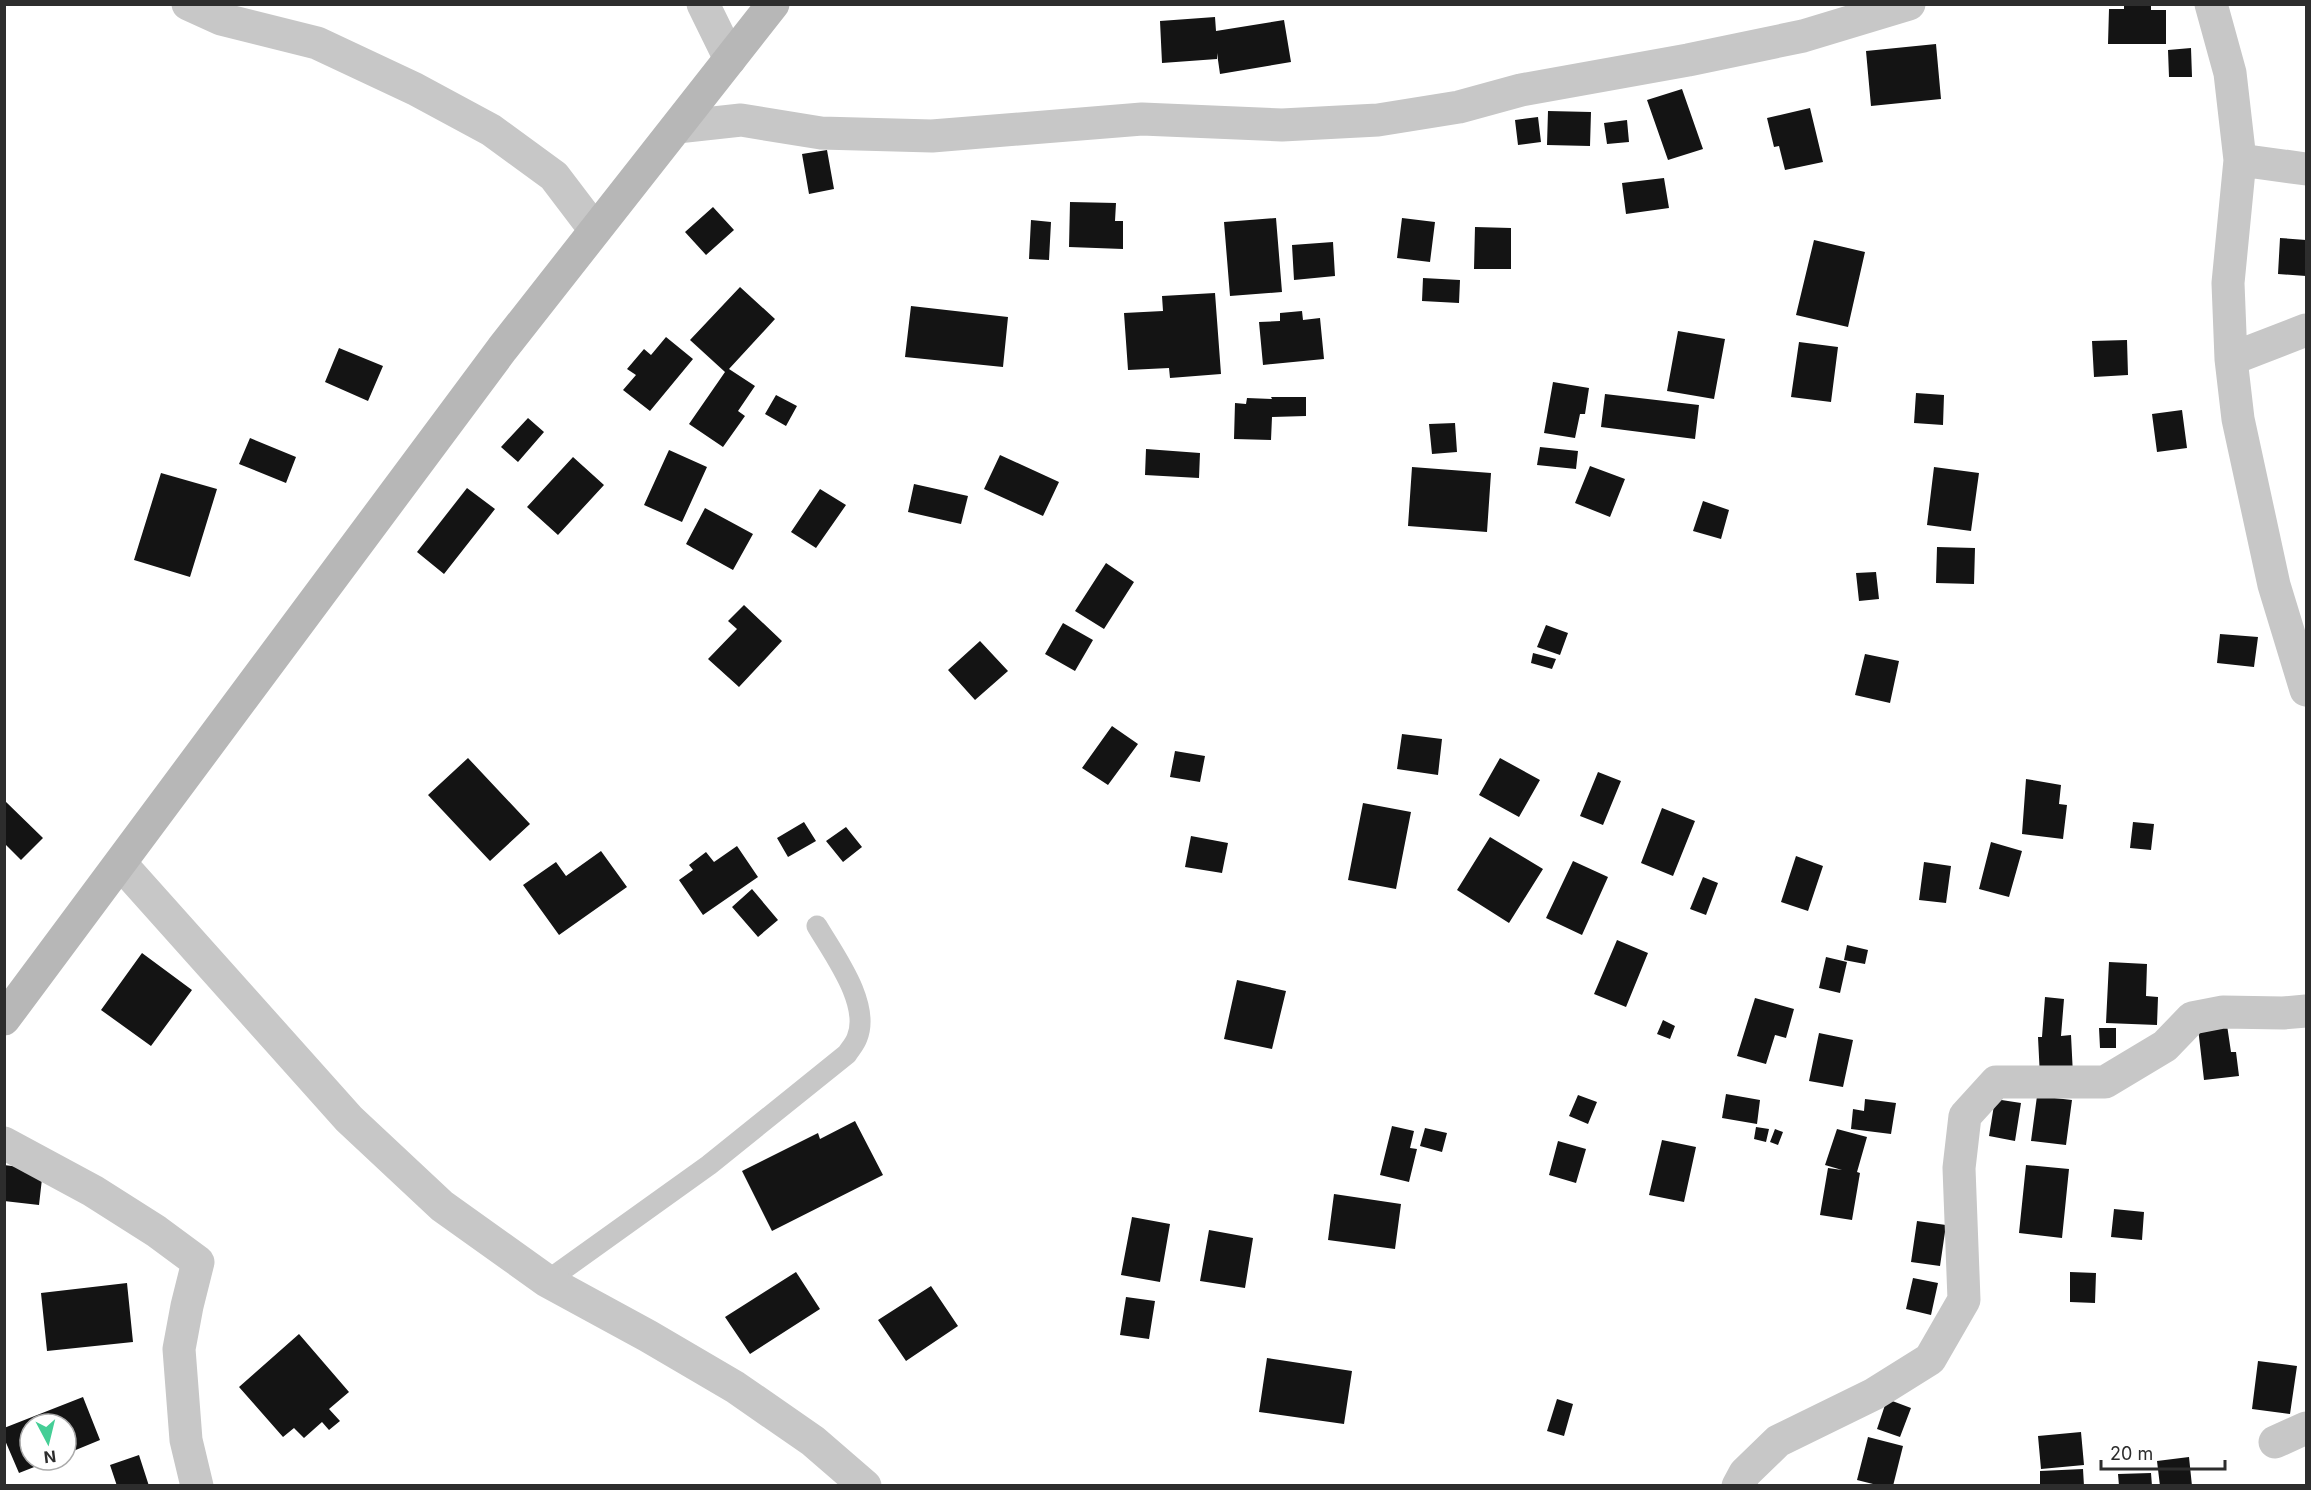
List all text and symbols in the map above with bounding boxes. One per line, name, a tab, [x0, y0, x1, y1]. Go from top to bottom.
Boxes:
north arrow	[18, 1412, 78, 1472]
scale bar	[2101, 1433, 2226, 1471]
text: 20 m	[2110, 1443, 2153, 1464]
text: N	[43, 1446, 57, 1468]

